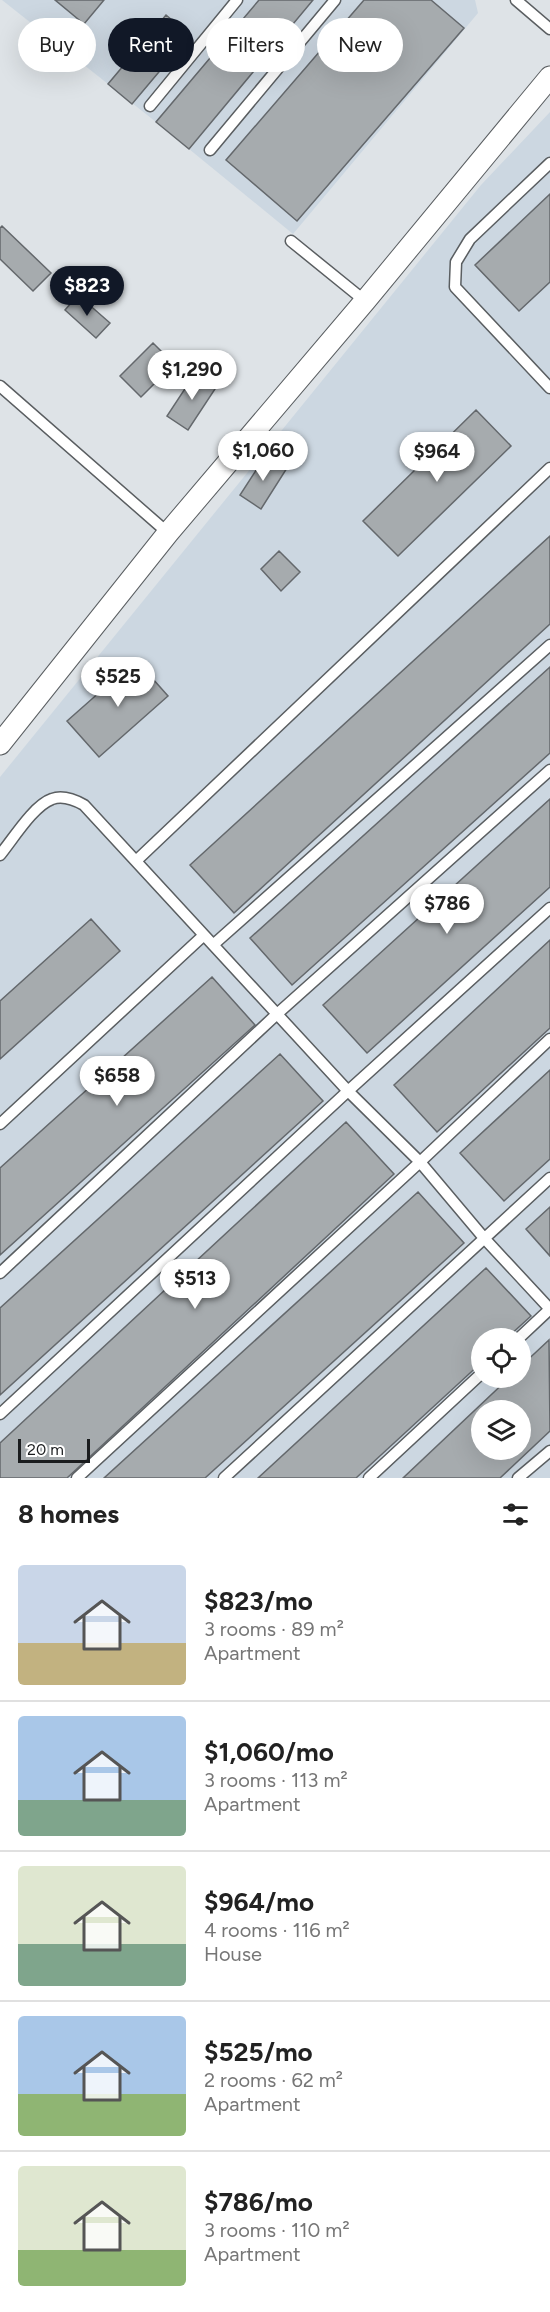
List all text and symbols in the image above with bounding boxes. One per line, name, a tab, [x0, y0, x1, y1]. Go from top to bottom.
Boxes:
chip: Buy	[18, 18, 96, 72]
chip: Rent	[108, 18, 194, 72]
chip: Filters	[206, 18, 305, 72]
chip: New	[317, 18, 403, 72]
pin: $823	[51, 266, 123, 317]
text: $823	[64, 273, 110, 297]
pin: $1,290	[143, 350, 241, 401]
text: $1,290	[162, 357, 222, 381]
pin: $1,060	[214, 431, 312, 482]
pin: $964	[401, 432, 473, 483]
text: $1,060	[232, 438, 294, 462]
text: $964	[414, 439, 460, 463]
pin: $525	[82, 657, 154, 708]
text: $525	[95, 664, 141, 688]
pin: $786	[411, 884, 483, 935]
text: $786	[424, 891, 470, 915]
pin: $658	[81, 1056, 153, 1107]
text: $658	[94, 1063, 140, 1087]
pin: $513	[159, 1259, 231, 1310]
text: $513	[174, 1266, 216, 1290]
map controls	[471, 1328, 531, 1460]
button: locate	[471, 1328, 531, 1388]
button: layers	[471, 1400, 531, 1460]
scale bar	[18, 1436, 90, 1464]
text: 20 m	[27, 1440, 64, 1459]
text: 8 homes	[18, 1498, 119, 1530]
icon: filters	[499, 1498, 532, 1531]
text: $823/mo	[204, 1585, 313, 1617]
icon: home	[66, 1589, 138, 1661]
text: 3 rooms · 89 m²	[204, 1617, 344, 1641]
text: Apartment	[204, 1641, 301, 1665]
text: $1,060/mo	[204, 1736, 334, 1768]
icon: home	[66, 1740, 138, 1812]
text: 3 rooms · 113 m²	[204, 1768, 348, 1792]
text: Apartment	[204, 1792, 301, 1816]
text: $964/mo	[204, 1886, 314, 1918]
icon: home	[66, 1890, 138, 1962]
text: 4 rooms · 116 m²	[204, 1918, 350, 1942]
text: House	[204, 1942, 262, 1966]
text: $525/mo	[204, 2036, 313, 2068]
icon: home	[66, 2040, 138, 2112]
text: 2 rooms · 62 m²	[204, 2068, 343, 2092]
text: Apartment	[204, 2092, 301, 2116]
text: $786/mo	[204, 2186, 313, 2218]
icon: home	[66, 2190, 138, 2262]
text: 3 rooms · 110 m²	[204, 2218, 350, 2242]
text: Apartment	[204, 2242, 301, 2266]

